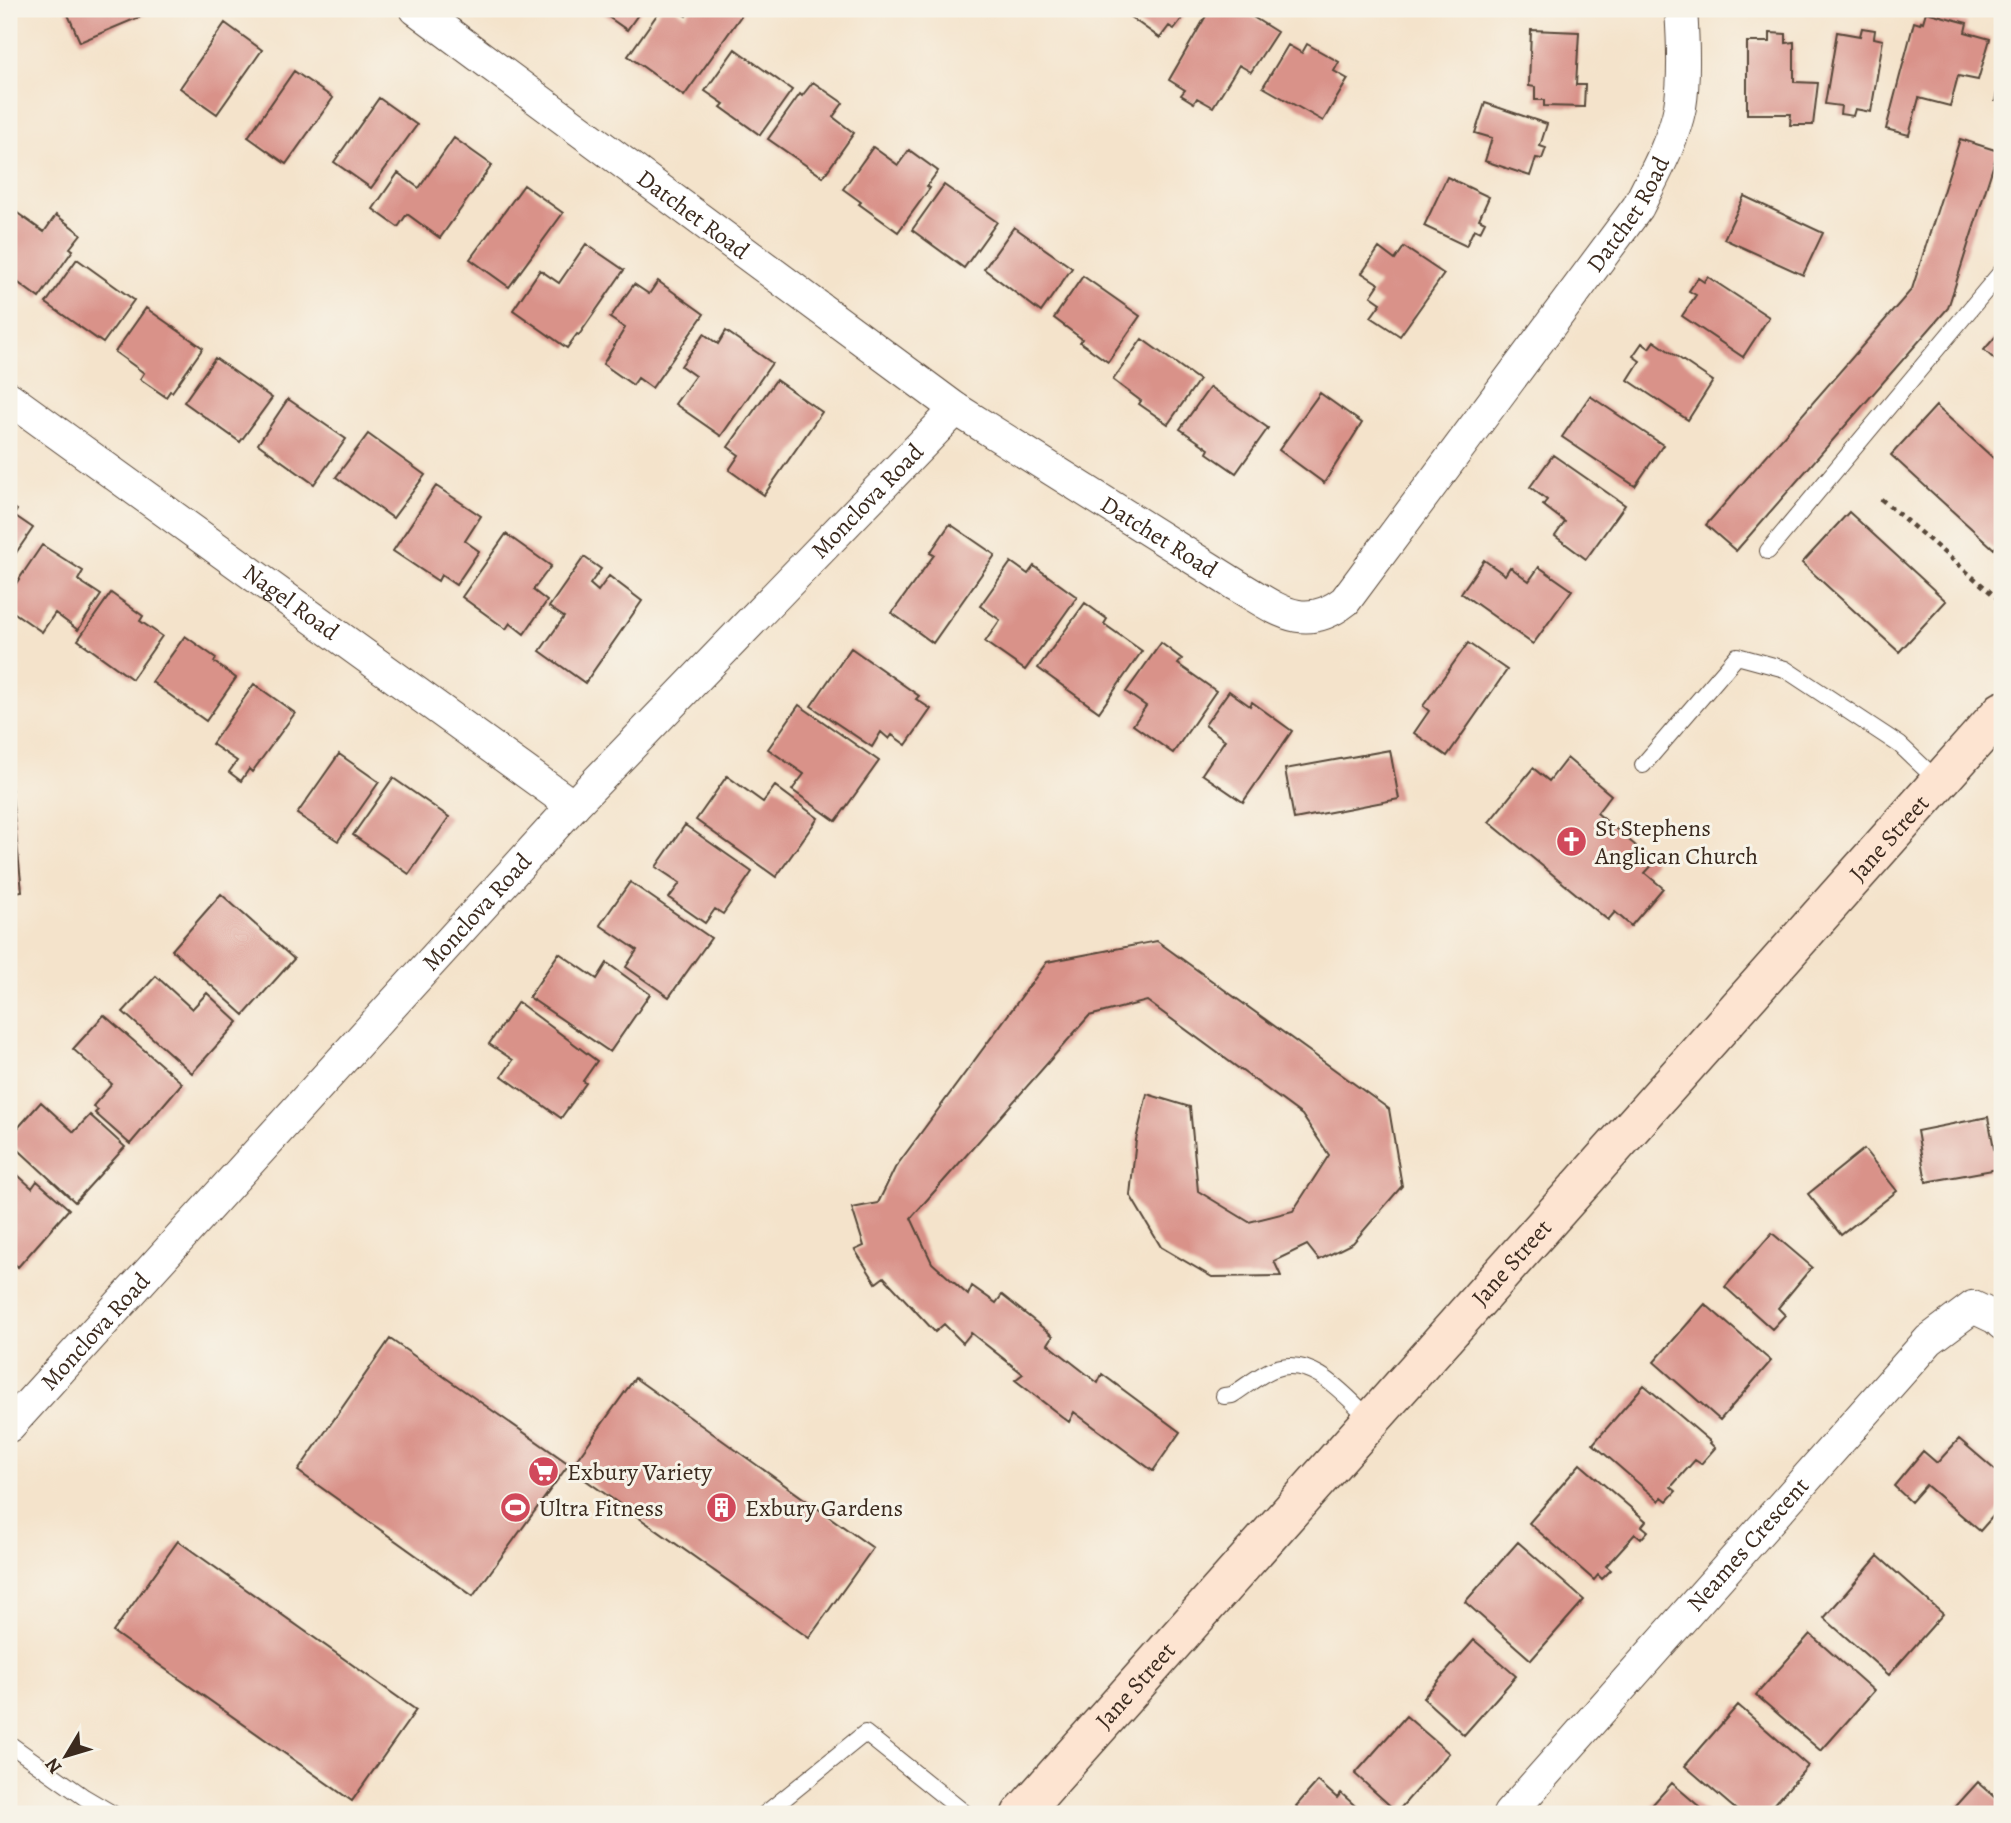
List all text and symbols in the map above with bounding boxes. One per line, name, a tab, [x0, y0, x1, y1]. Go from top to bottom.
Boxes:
street label: Datchet Road	[1579, 151, 1677, 279]
street label: Datchet Road	[630, 162, 756, 267]
street label: Monclova Road	[804, 436, 931, 566]
street label: Datchet Road	[1095, 488, 1224, 586]
street label: Nagel Road	[236, 556, 346, 648]
street label: Jane Street	[1842, 788, 1936, 888]
place label: St Stephens Anglican Church	[1594, 812, 1758, 872]
church icon: St Stephens Anglican Church	[1555, 825, 1589, 859]
street label: Monclova Road	[415, 846, 539, 978]
street label: Jane Street	[1464, 1212, 1559, 1313]
street label: Monclova Road	[33, 1265, 157, 1397]
supermarket icon: Exbury Variety	[527, 1455, 561, 1489]
place label: Exbury Variety	[567, 1456, 712, 1488]
street label: Neames Crescent	[1680, 1470, 1816, 1619]
sports icon: Ultra Fitness	[499, 1491, 533, 1525]
building icon: Exbury Gardens	[705, 1491, 739, 1525]
place label: Ultra Fitness	[539, 1492, 664, 1524]
place label: Exbury Gardens	[745, 1492, 903, 1524]
street label: Jane Street	[1088, 1635, 1183, 1736]
north arrow	[32, 1722, 102, 1792]
text: N	[39, 1752, 68, 1779]

